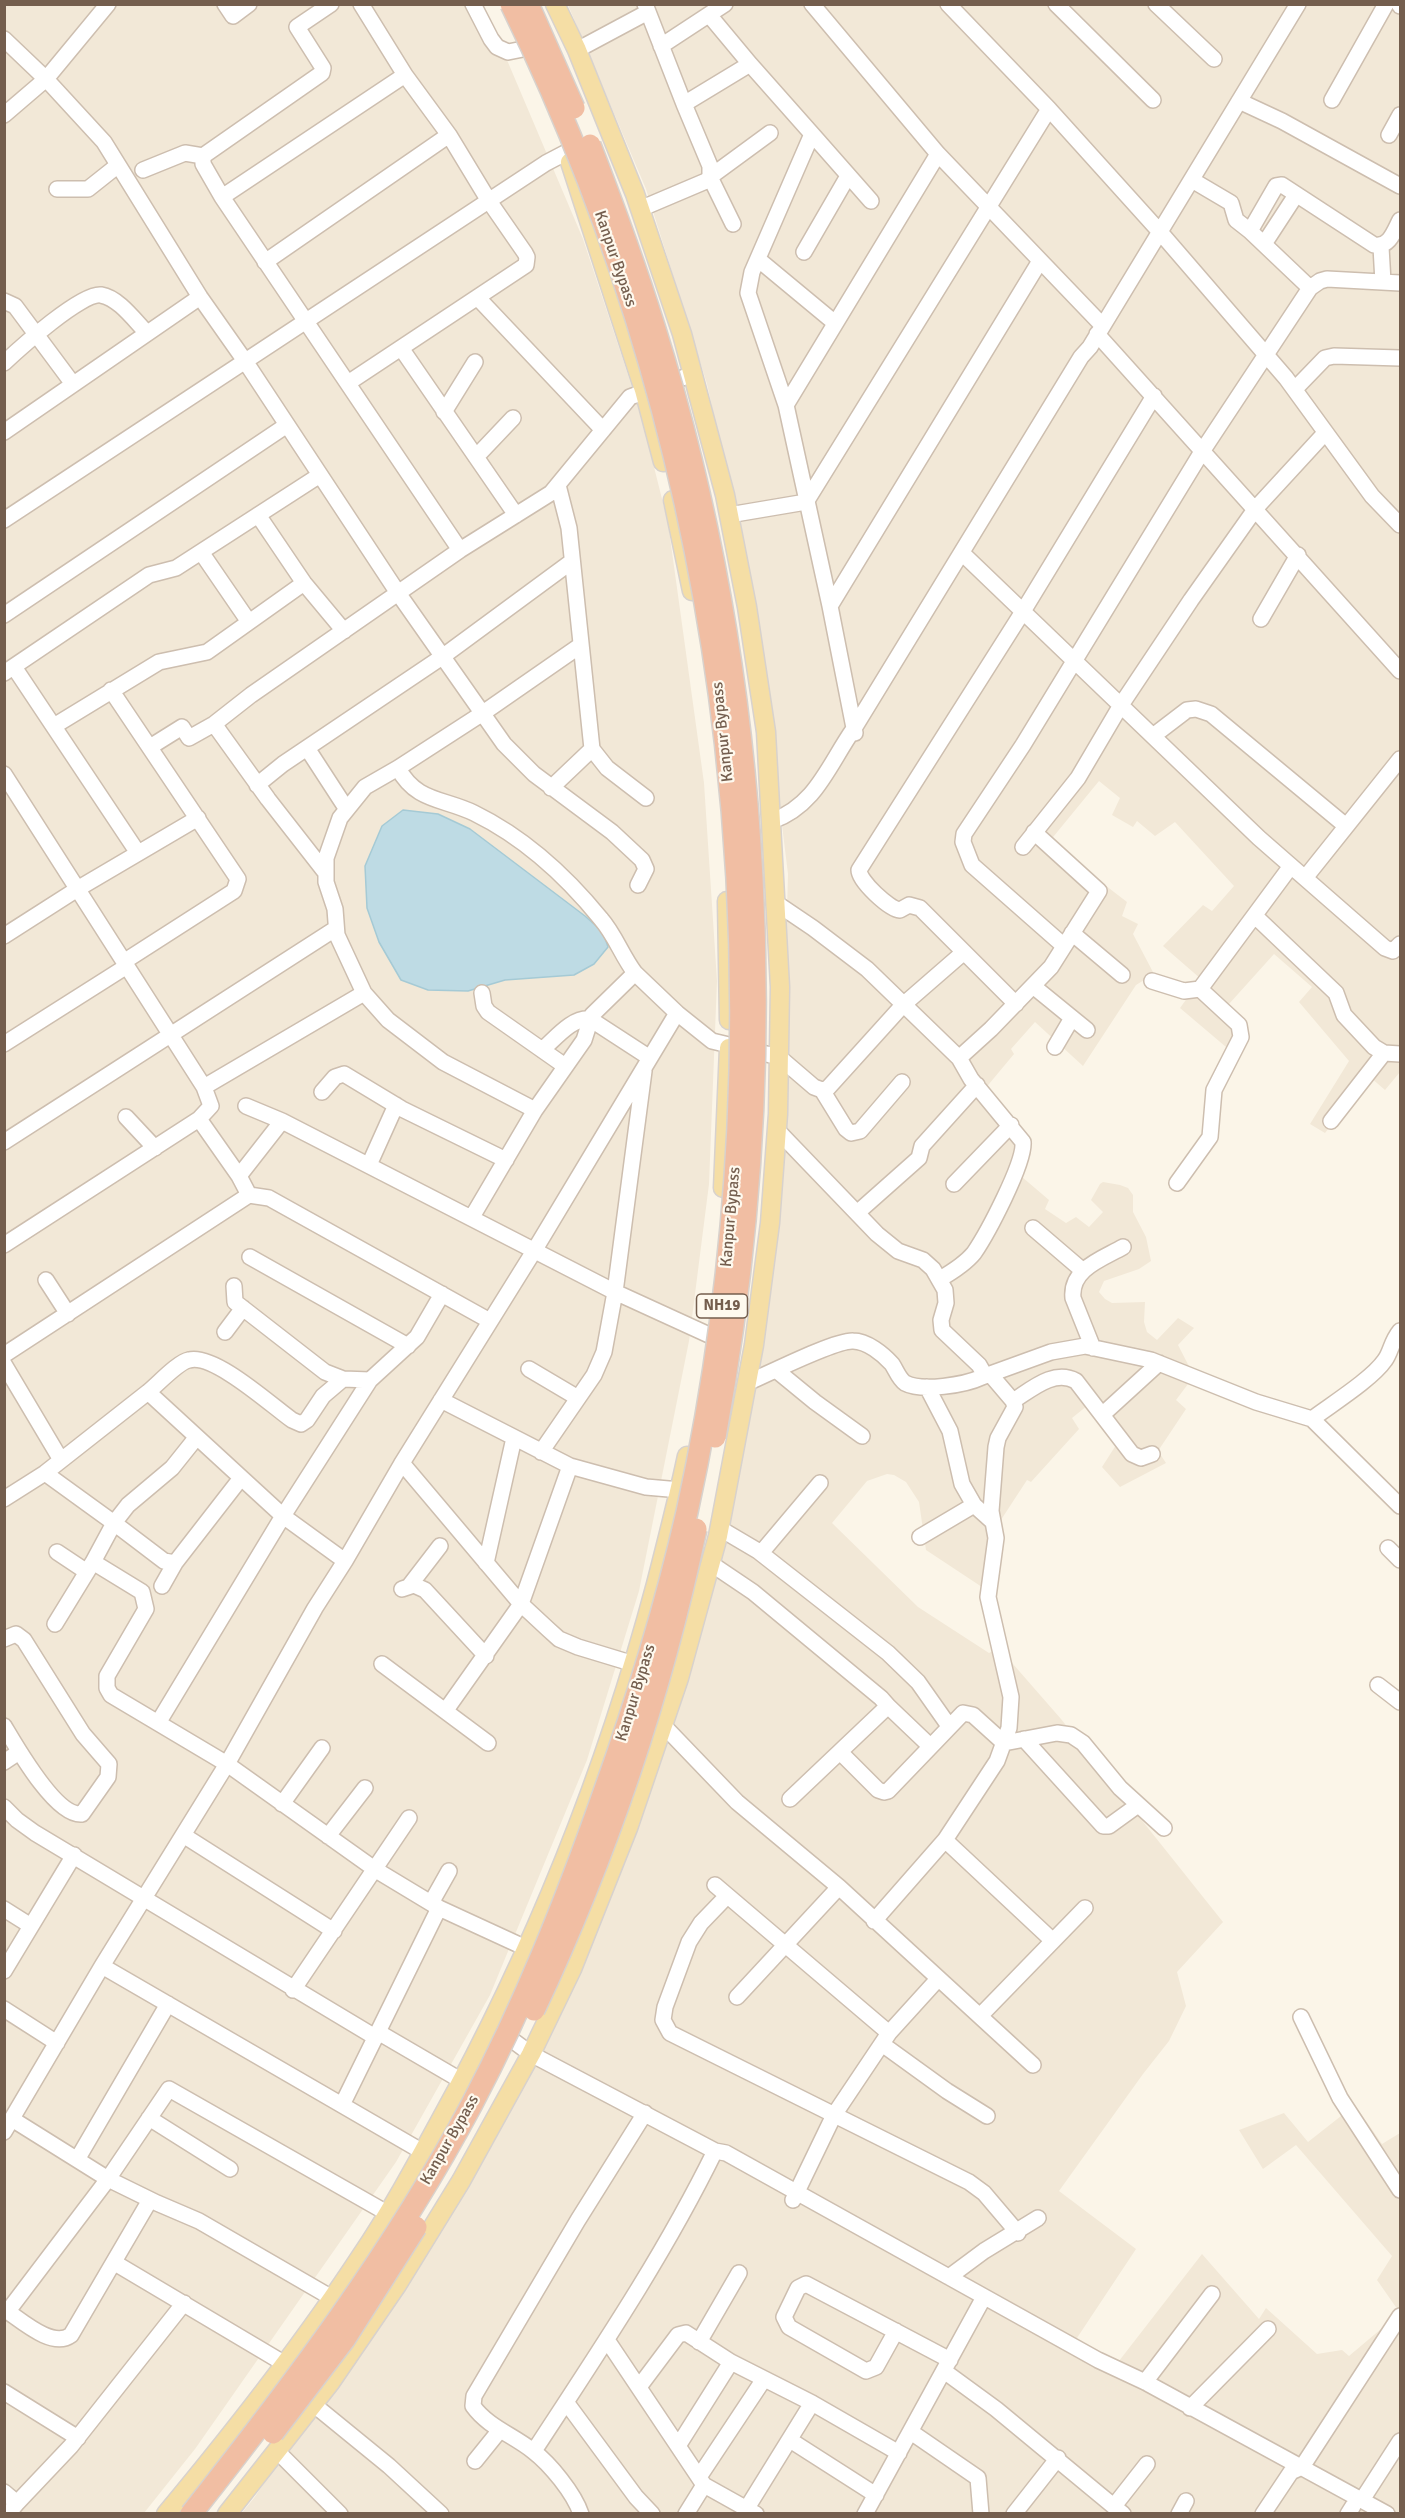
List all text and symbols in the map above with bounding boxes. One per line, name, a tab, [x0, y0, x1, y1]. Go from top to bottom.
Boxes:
street label: Kanpur Bypass	[590, 208, 640, 310]
street label: Kanpur Bypass	[708, 681, 738, 783]
street label: Kanpur Bypass	[717, 1166, 745, 1268]
road number: NH19	[696, 1294, 748, 1318]
street label: Kanpur Bypass	[612, 1642, 660, 1744]
street label: Kanpur Bypass	[417, 2092, 483, 2188]

